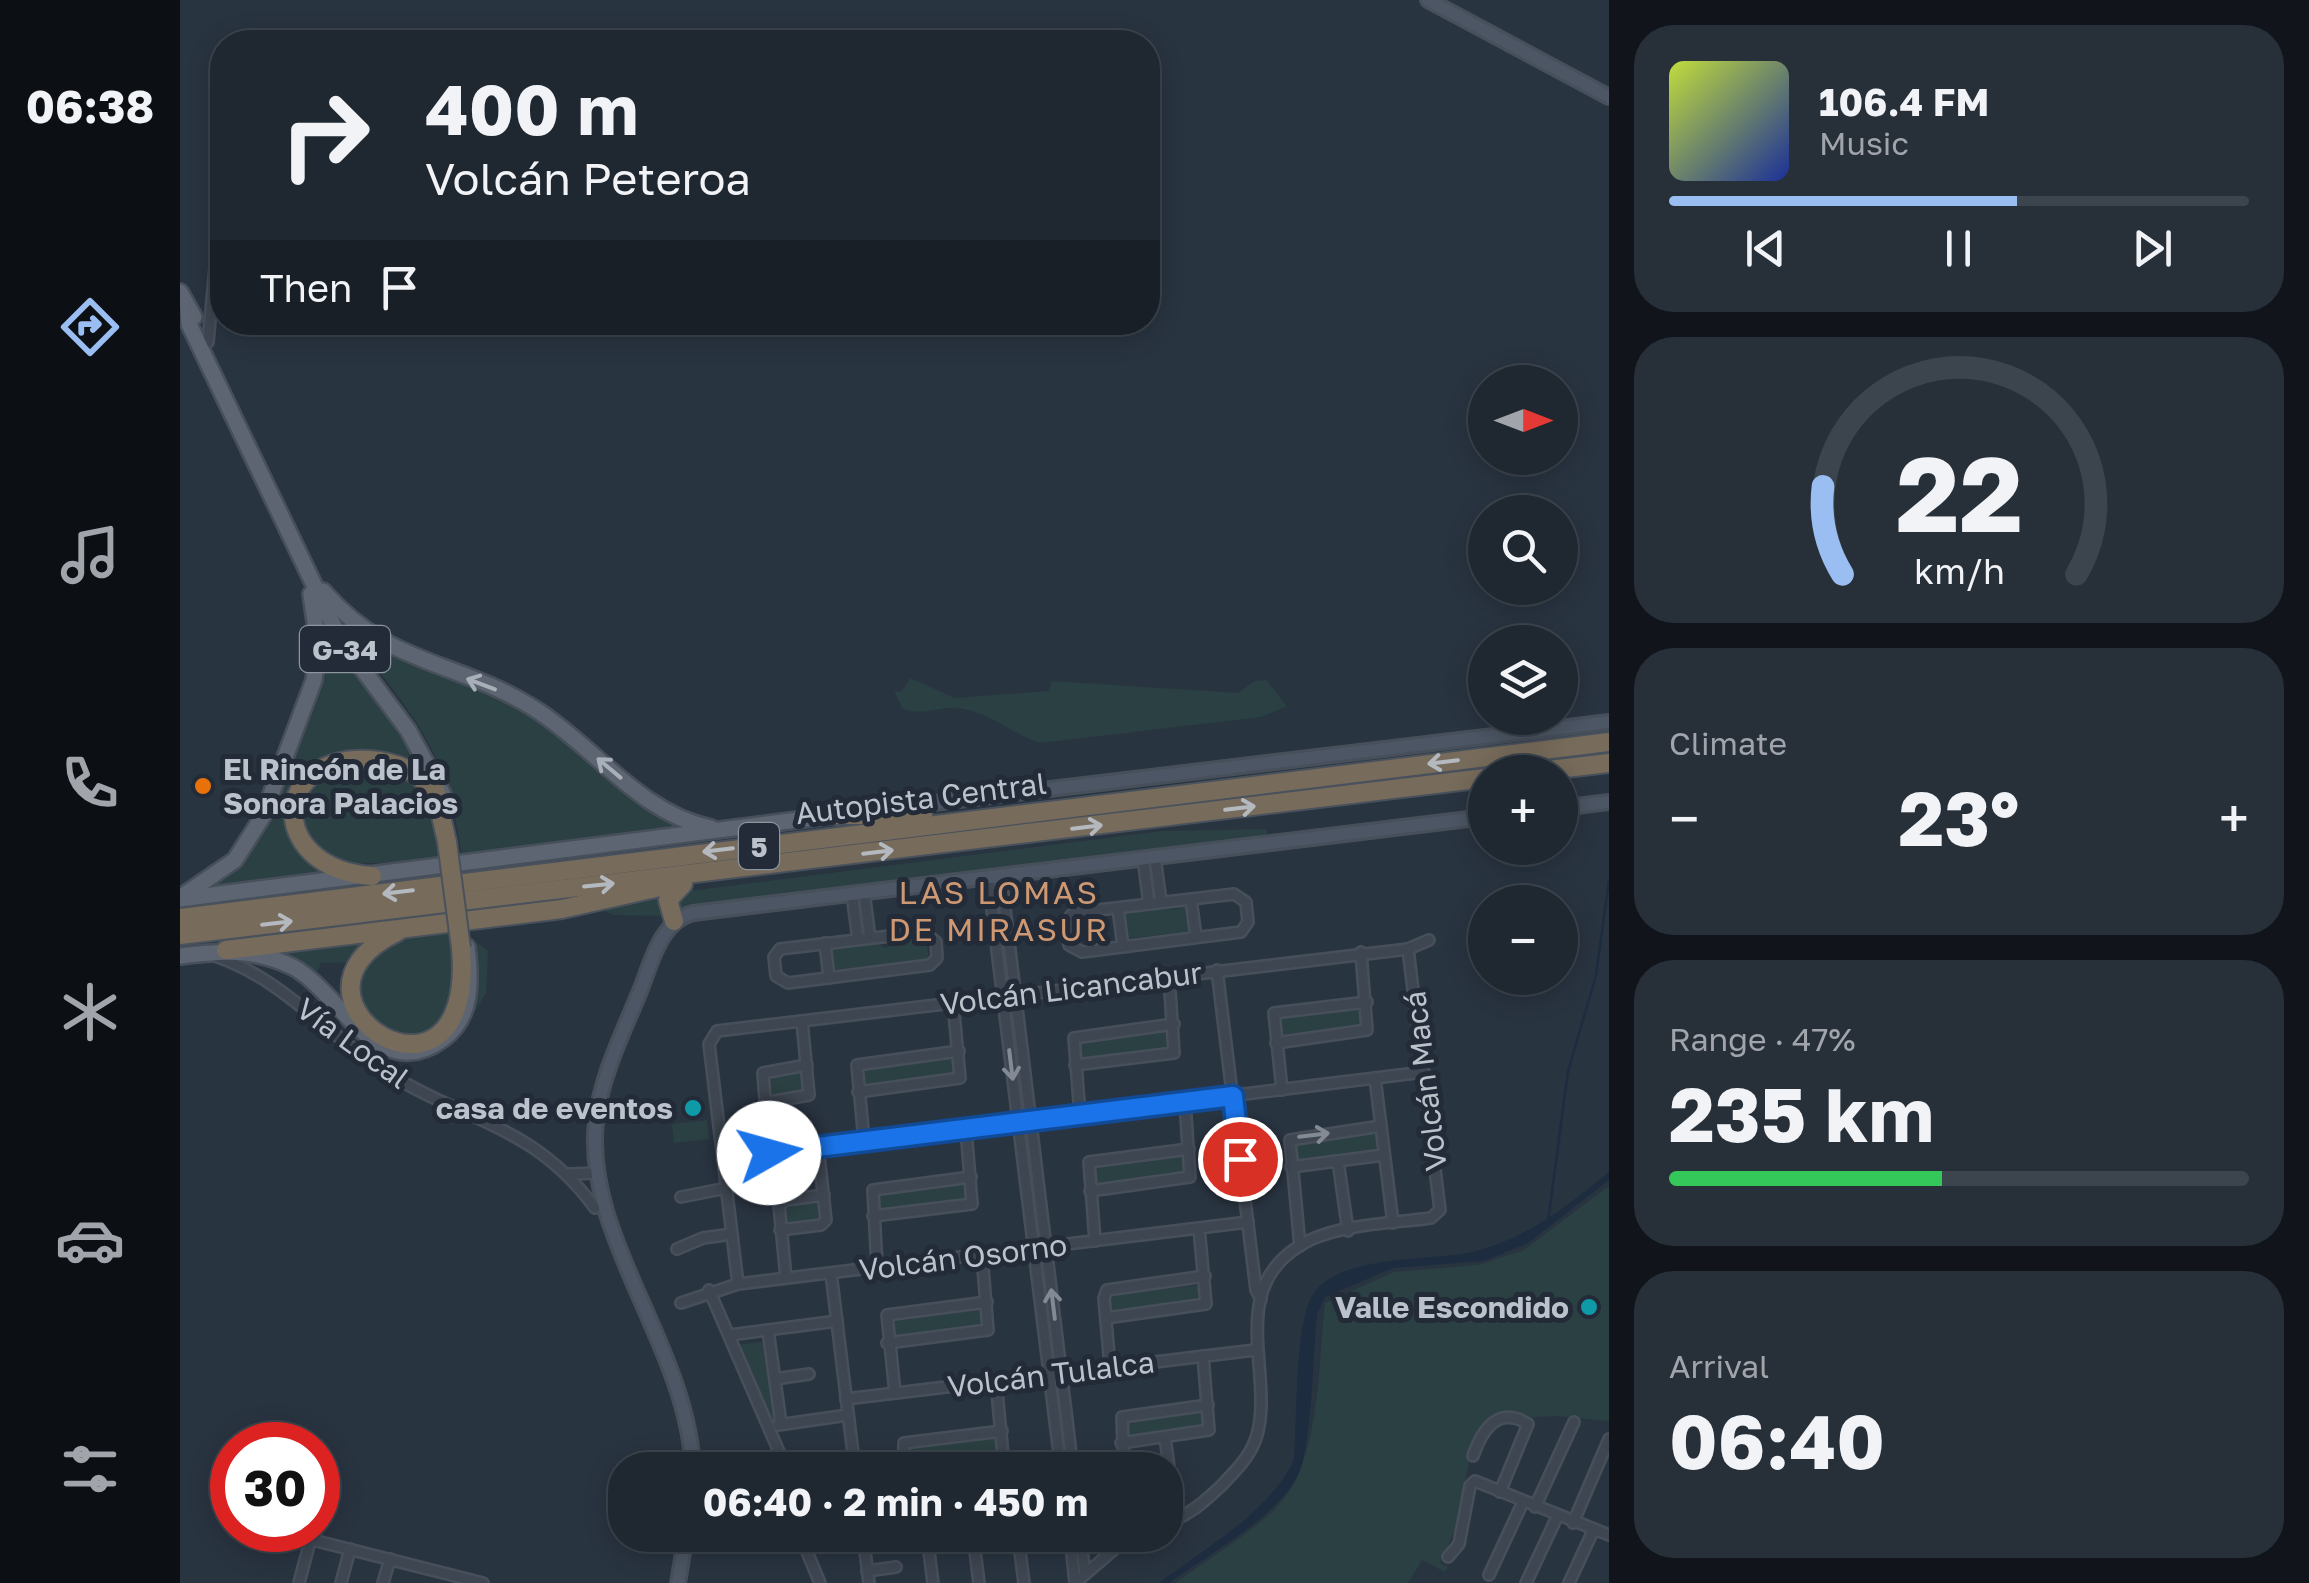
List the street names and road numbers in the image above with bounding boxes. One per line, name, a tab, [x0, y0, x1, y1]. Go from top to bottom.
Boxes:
road number: G-34	[300, 626, 390, 672]
street label: Autopista Central	[794, 765, 1048, 831]
road number: 5	[739, 823, 779, 869]
street label: Volcán Licancabur	[938, 954, 1204, 1022]
street label: Volcán Macá	[1396, 989, 1454, 1173]
street label: Vía Local	[290, 990, 416, 1096]
street label: Volcán Osorno	[857, 1226, 1069, 1288]
street label: Volcán Tulalca	[946, 1343, 1156, 1405]

